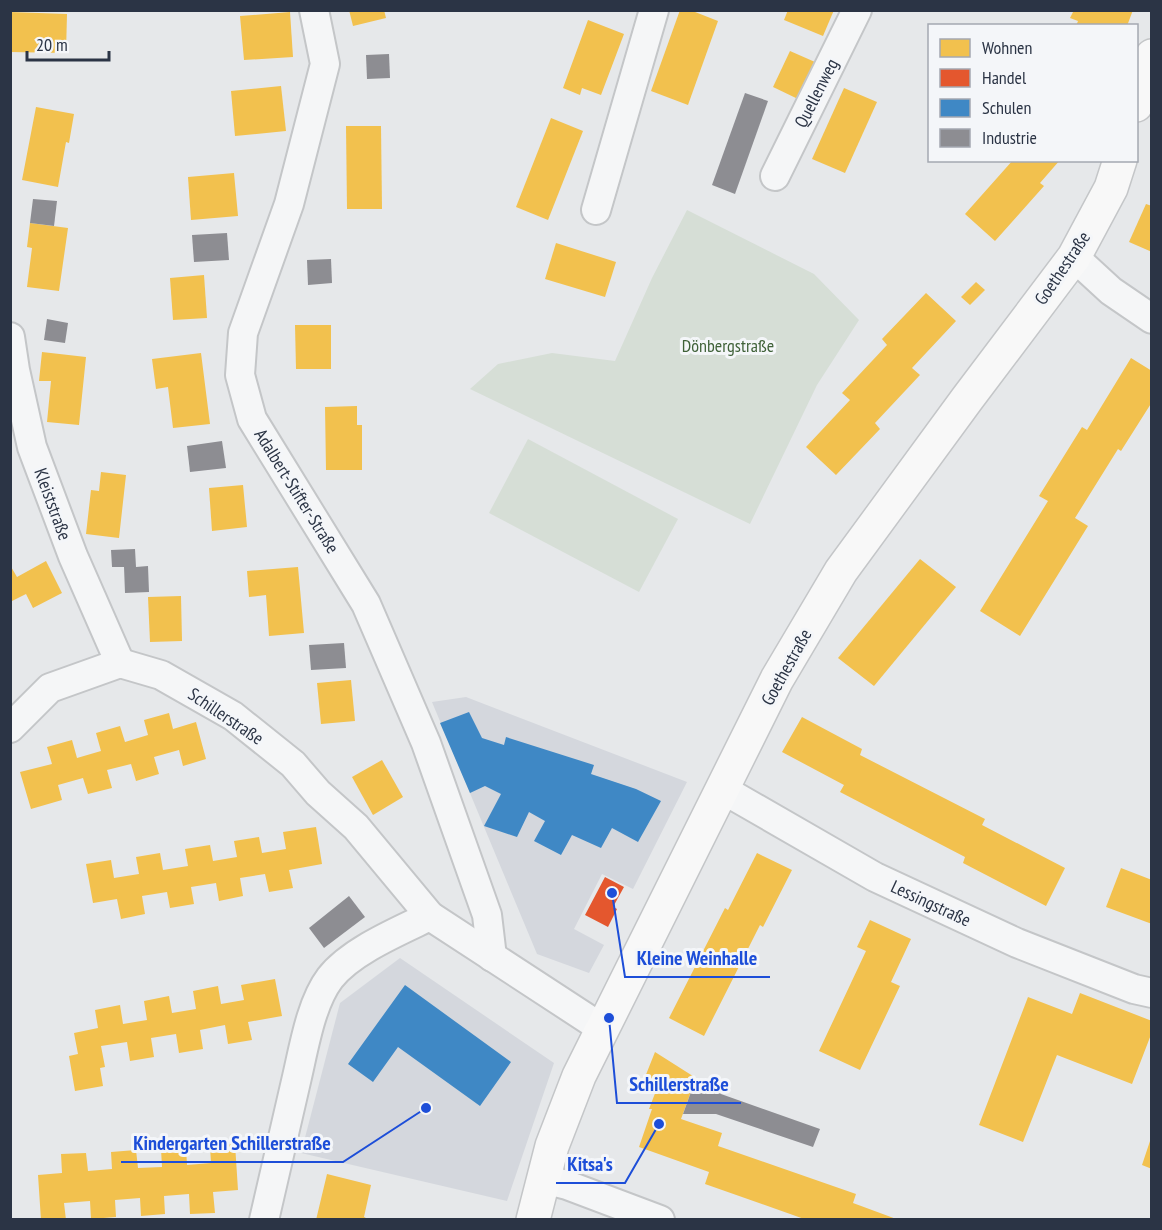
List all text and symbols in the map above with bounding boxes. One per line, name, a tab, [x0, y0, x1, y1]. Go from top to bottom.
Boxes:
scale bar	[27, 24, 110, 62]
legend	[928, 24, 1138, 162]
text: 20 m	[36, 33, 68, 56]
text: Wohnen	[982, 36, 1032, 59]
street label: Quellenweg	[789, 55, 843, 131]
text: Handel	[982, 66, 1027, 89]
text: Schulen	[982, 96, 1031, 119]
text: Industrie	[982, 126, 1037, 149]
street label: Goethestraße	[1029, 227, 1095, 309]
park label: Dönbergstraße	[682, 334, 774, 357]
street label: Adalbert-Stifter-Straße	[249, 424, 345, 558]
street label: Kleiststraße	[29, 465, 77, 543]
street label: Goethestraße	[756, 625, 816, 709]
street label: Schillerstraße	[184, 682, 268, 750]
street label: Lessingstraße	[888, 875, 974, 931]
callout: Kleine Weinhalle	[625, 939, 770, 977]
text: Kleine Weinhalle	[637, 945, 757, 971]
callout: Schillerstraße	[617, 1065, 741, 1103]
text: Schillerstraße	[629, 1071, 729, 1097]
callout: Kindergarten Schillerstraße	[121, 1124, 343, 1162]
text: Kindergarten Schillerstraße	[133, 1130, 331, 1156]
callout: Kitsa's	[556, 1145, 625, 1183]
text: Kitsa's	[567, 1151, 613, 1177]

